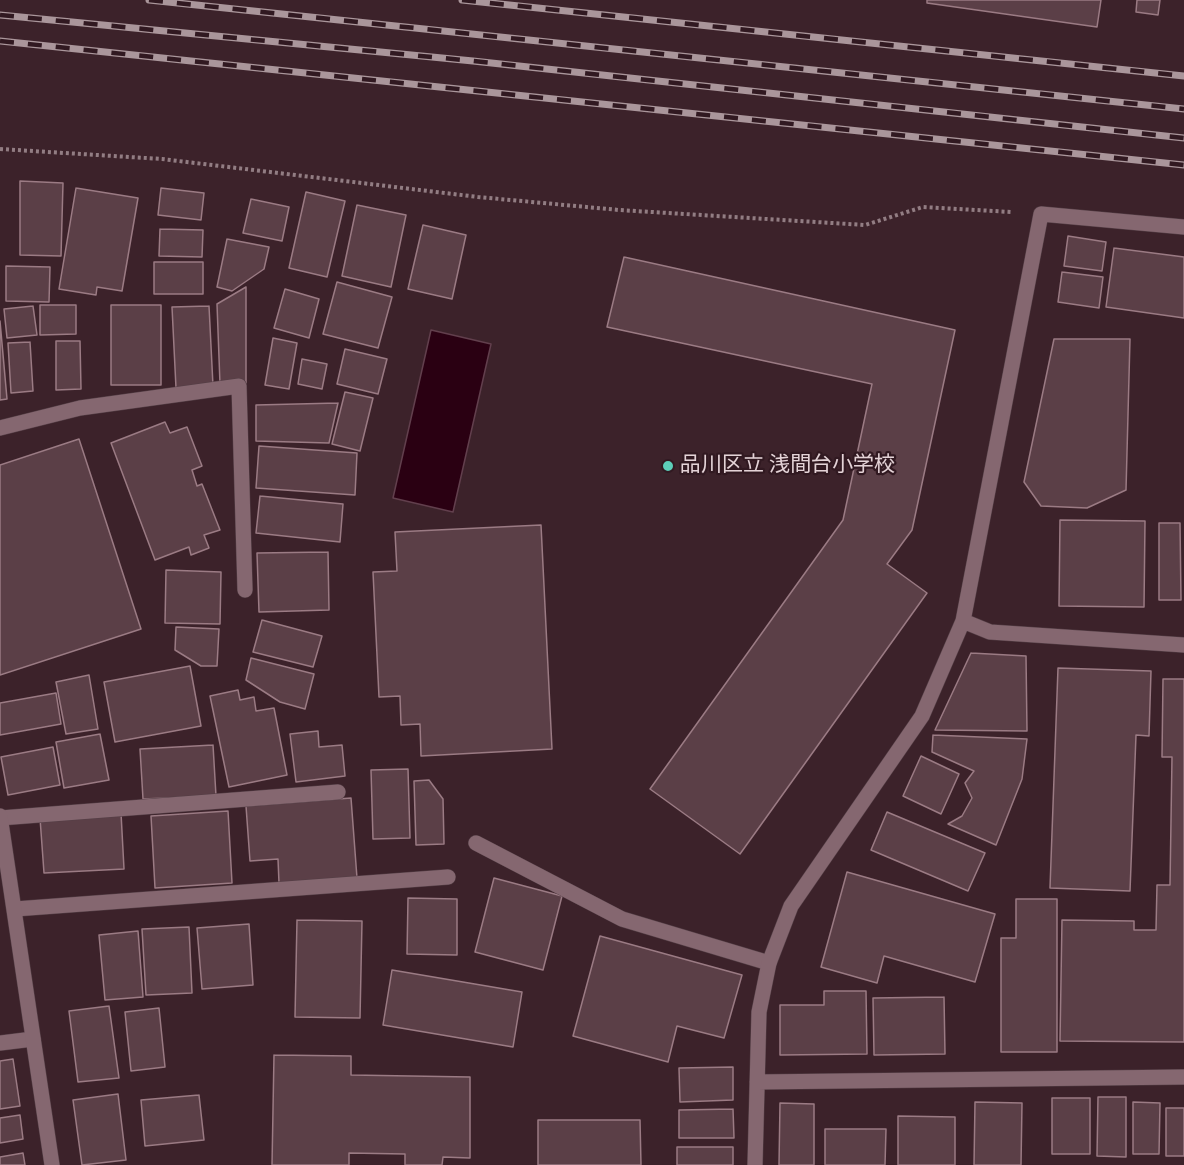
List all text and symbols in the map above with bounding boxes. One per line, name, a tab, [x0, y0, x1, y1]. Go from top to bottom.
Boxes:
place label: 品川区立 浅間台小学校	[680, 453, 895, 479]
marker: 品川区立 浅間台小学校	[661, 459, 675, 473]

